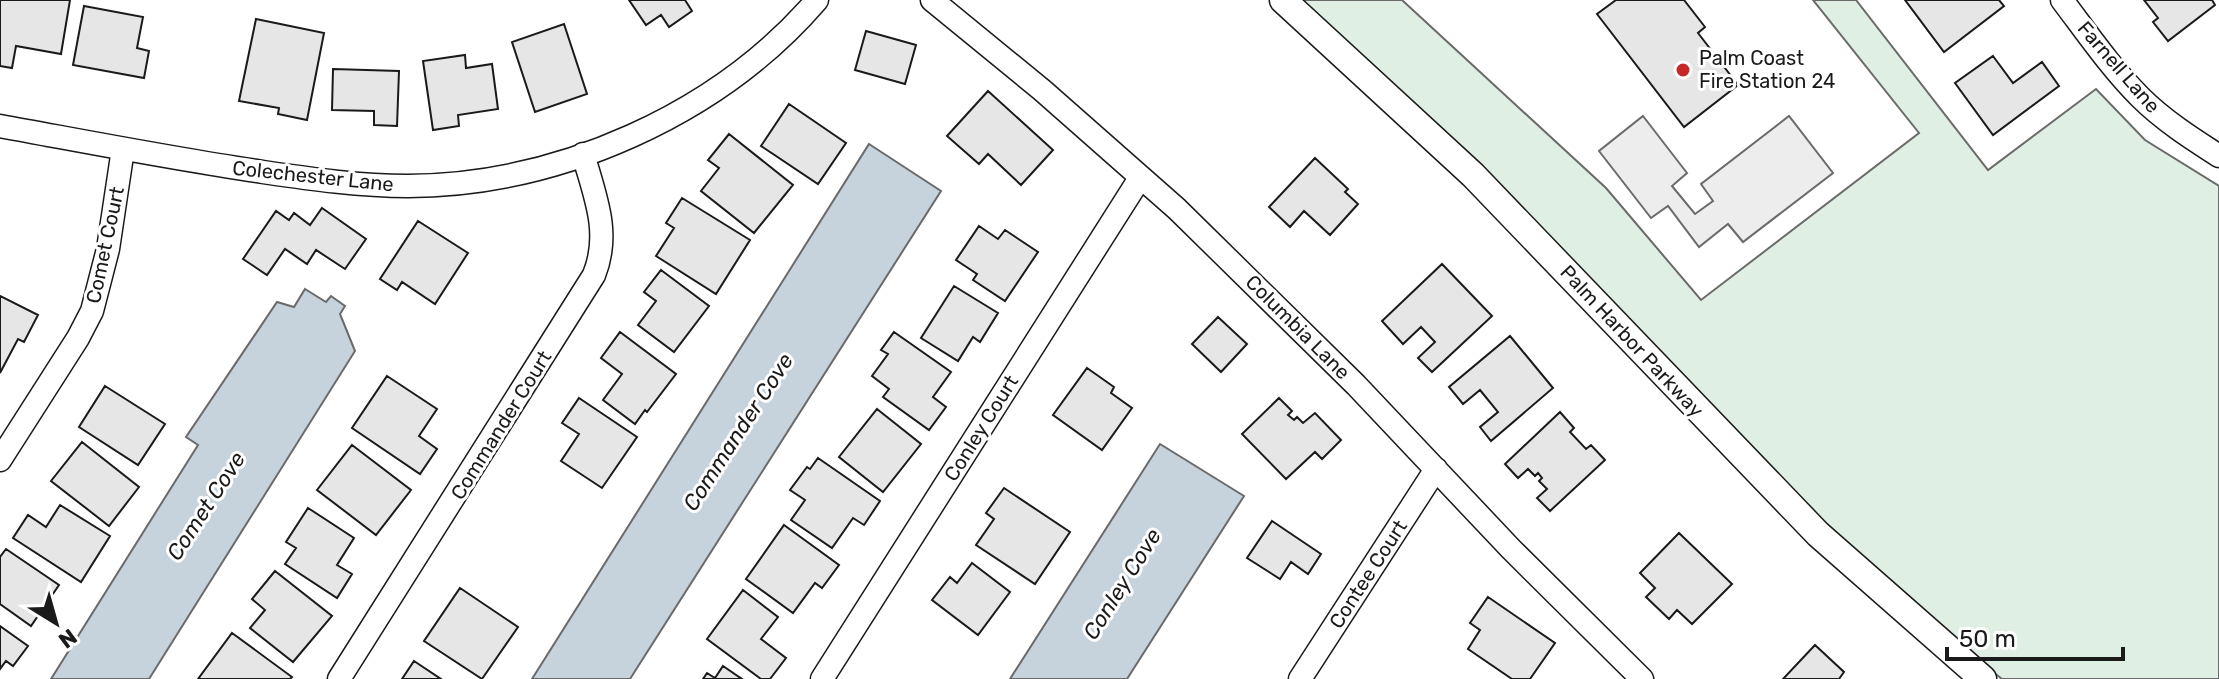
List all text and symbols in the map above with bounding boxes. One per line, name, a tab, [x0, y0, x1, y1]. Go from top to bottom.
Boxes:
street label: Farnell Lane	[2073, 16, 2165, 118]
place label: Palm Coast Fire Station 24	[1699, 46, 1835, 93]
marker: Palm Coast Fire Station 24	[1674, 61, 1692, 79]
street label: Colechester Lane	[231, 156, 395, 196]
street label: Comet Court	[81, 184, 129, 306]
street label: Palm Harbor Parkway	[1555, 260, 1709, 422]
street label: Columbia Lane	[1241, 270, 1355, 384]
street label: Commander Court	[446, 346, 557, 504]
water label: Commander Cove	[677, 348, 799, 516]
street label: Conley Court	[939, 370, 1023, 485]
water label: Comet Cove	[161, 447, 251, 565]
street label: Contee Court	[1324, 515, 1412, 633]
water label: Conley Cove	[1077, 524, 1167, 644]
north arrow	[16, 583, 96, 663]
scale bar	[1947, 611, 2123, 661]
text: N	[53, 623, 82, 654]
text: 50 m	[1959, 625, 2016, 653]

